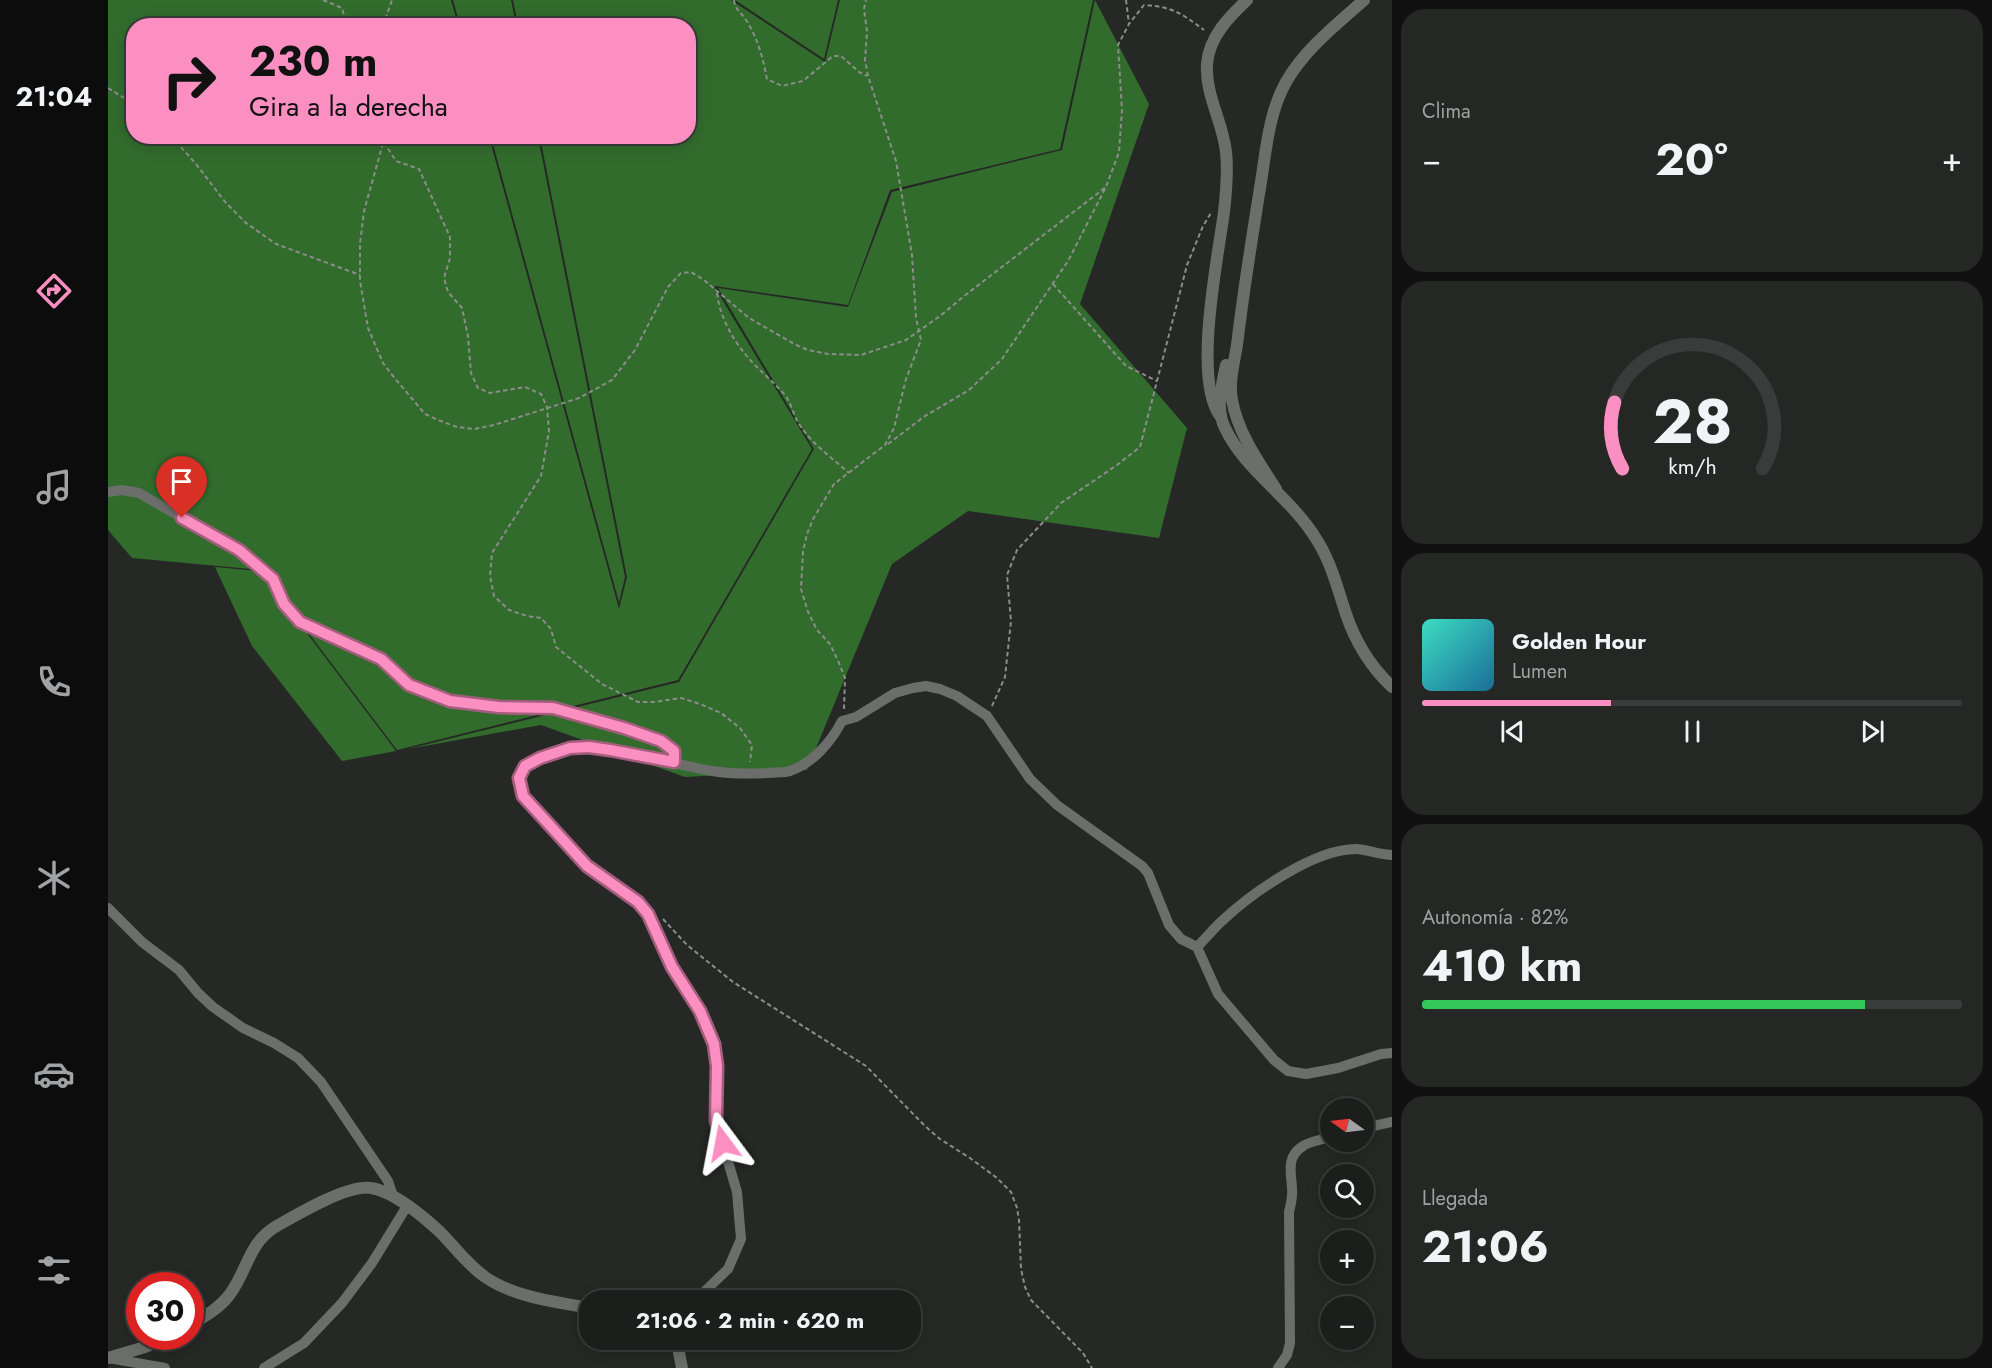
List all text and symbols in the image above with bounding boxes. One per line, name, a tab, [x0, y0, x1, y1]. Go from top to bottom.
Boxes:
text: 230 m	[249, 31, 377, 92]
icon: right	[150, 42, 228, 120]
text: 21:04	[16, 77, 92, 116]
text: Gira a la derecha	[249, 87, 448, 126]
text: Clima	[1422, 97, 1471, 126]
text: 20°	[1655, 127, 1728, 192]
text: −	[1422, 136, 1441, 183]
text: +	[1942, 136, 1962, 183]
icon: directions	[33, 270, 75, 312]
text: 28	[1652, 376, 1732, 466]
text: km/h	[1668, 452, 1716, 483]
pin	[156, 456, 207, 518]
icon: arrive	[165, 465, 198, 498]
icon: music	[33, 466, 75, 508]
text: Golden Hour	[1512, 625, 1646, 657]
text: Lumen	[1512, 657, 1568, 686]
icon: phone	[33, 661, 75, 703]
icon: previous	[1496, 715, 1529, 748]
icon: pause	[1676, 715, 1709, 748]
icon: next	[1856, 715, 1889, 748]
icon: climate	[33, 857, 75, 899]
text: Autonomía · 82%	[1422, 903, 1568, 932]
text: 410 km	[1422, 933, 1582, 998]
icon: car	[33, 1053, 75, 1095]
north arrow	[1320, 1098, 1374, 1152]
map controls	[1320, 1098, 1374, 1350]
position arrow	[691, 1111, 755, 1175]
button: search	[1320, 1164, 1374, 1218]
text: Llegada	[1422, 1184, 1488, 1213]
text: 21:06	[1422, 1214, 1549, 1279]
button: +	[1320, 1230, 1374, 1284]
icon: filters	[33, 1249, 75, 1291]
speed limit sign: 30	[126, 1272, 204, 1350]
button: −	[1320, 1296, 1374, 1350]
text: 21:06 · 2 min · 620 m	[636, 1304, 864, 1336]

